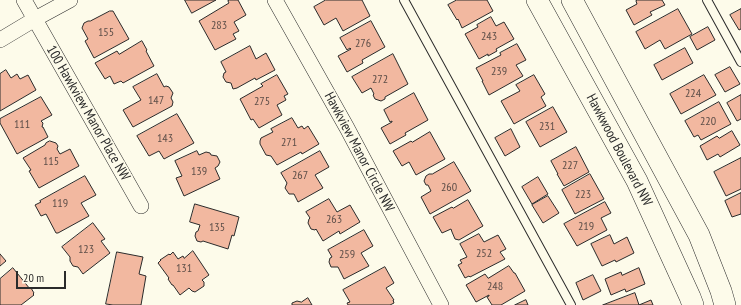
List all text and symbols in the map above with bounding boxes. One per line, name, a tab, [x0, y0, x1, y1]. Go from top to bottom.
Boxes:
house number: 283	[211, 19, 227, 33]
house number: 155	[98, 26, 114, 40]
house number: 243	[481, 30, 497, 44]
house number: 276	[355, 37, 371, 51]
street label: 100 Hawkview Manor Place NW	[42, 42, 134, 184]
house number: 239	[491, 65, 507, 79]
house number: 272	[372, 73, 388, 87]
house number: 224	[685, 87, 701, 101]
street label: Hawkview Manor Circle NW	[320, 89, 398, 215]
street label: Hawkwood Boulevard NW	[582, 91, 656, 209]
house number: 147	[148, 94, 164, 108]
house number: 275	[254, 95, 270, 109]
house number: 220	[700, 115, 716, 129]
house number: 111	[14, 118, 30, 132]
house number: 231	[539, 120, 555, 134]
house number: 143	[157, 132, 173, 146]
house number: 271	[281, 136, 297, 150]
house number: 115	[43, 155, 59, 169]
house number: 227	[562, 159, 578, 173]
house number: 139	[191, 165, 207, 179]
house number: 267	[292, 169, 308, 183]
house number: 260	[441, 181, 457, 195]
house number: 223	[575, 188, 591, 202]
house number: 119	[52, 197, 68, 211]
house number: 263	[326, 213, 342, 227]
house number: 219	[578, 220, 594, 234]
house number: 135	[209, 221, 225, 235]
house number: 123	[78, 243, 94, 257]
house number: 252	[476, 247, 492, 261]
house number: 259	[339, 248, 355, 262]
house number: 131	[176, 262, 192, 276]
scale bar	[18, 263, 68, 289]
text: 20 m	[23, 270, 44, 285]
house number: 248	[487, 280, 503, 294]

